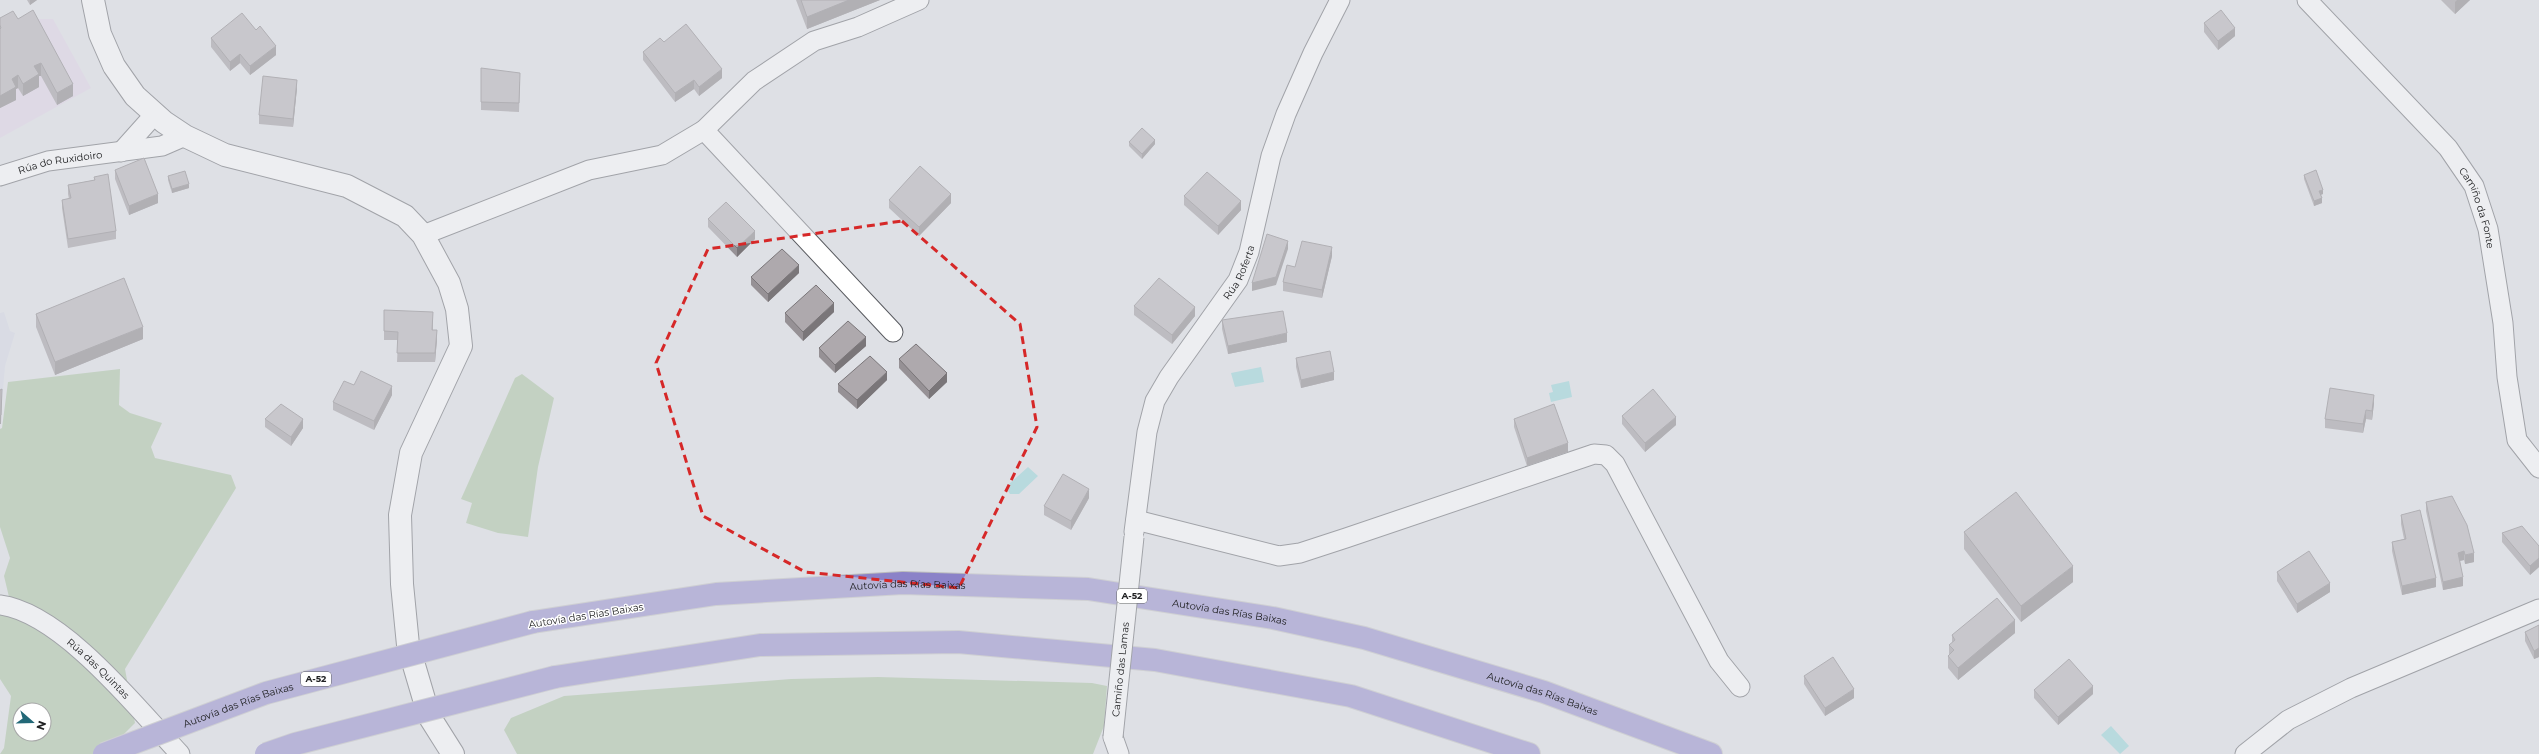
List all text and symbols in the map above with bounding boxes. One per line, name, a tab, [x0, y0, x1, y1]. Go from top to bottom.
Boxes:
street label: Rúa do Ruxidoiro	[16, 148, 103, 177]
street label: Camiño da Fonte	[2456, 165, 2497, 249]
street label: Rúa Roferta	[1220, 244, 1257, 302]
street label: Autovía das Rías Baixas	[849, 577, 966, 593]
road number: A-52	[1117, 589, 1147, 603]
street label: Autovía das Rías Baixas	[1171, 596, 1288, 628]
street label: Autovía das Rías Baixas	[528, 600, 645, 631]
street label: Camiño das Lamas	[1109, 621, 1132, 718]
street label: Rúa das Quintas	[64, 635, 133, 702]
street label: Autovía das Rías Baixas	[1485, 669, 1600, 719]
road number: A-52	[301, 672, 331, 686]
street label: Autovía das Rías Baixas	[181, 680, 295, 731]
north arrow	[12, 702, 52, 742]
text: N	[33, 719, 49, 732]

